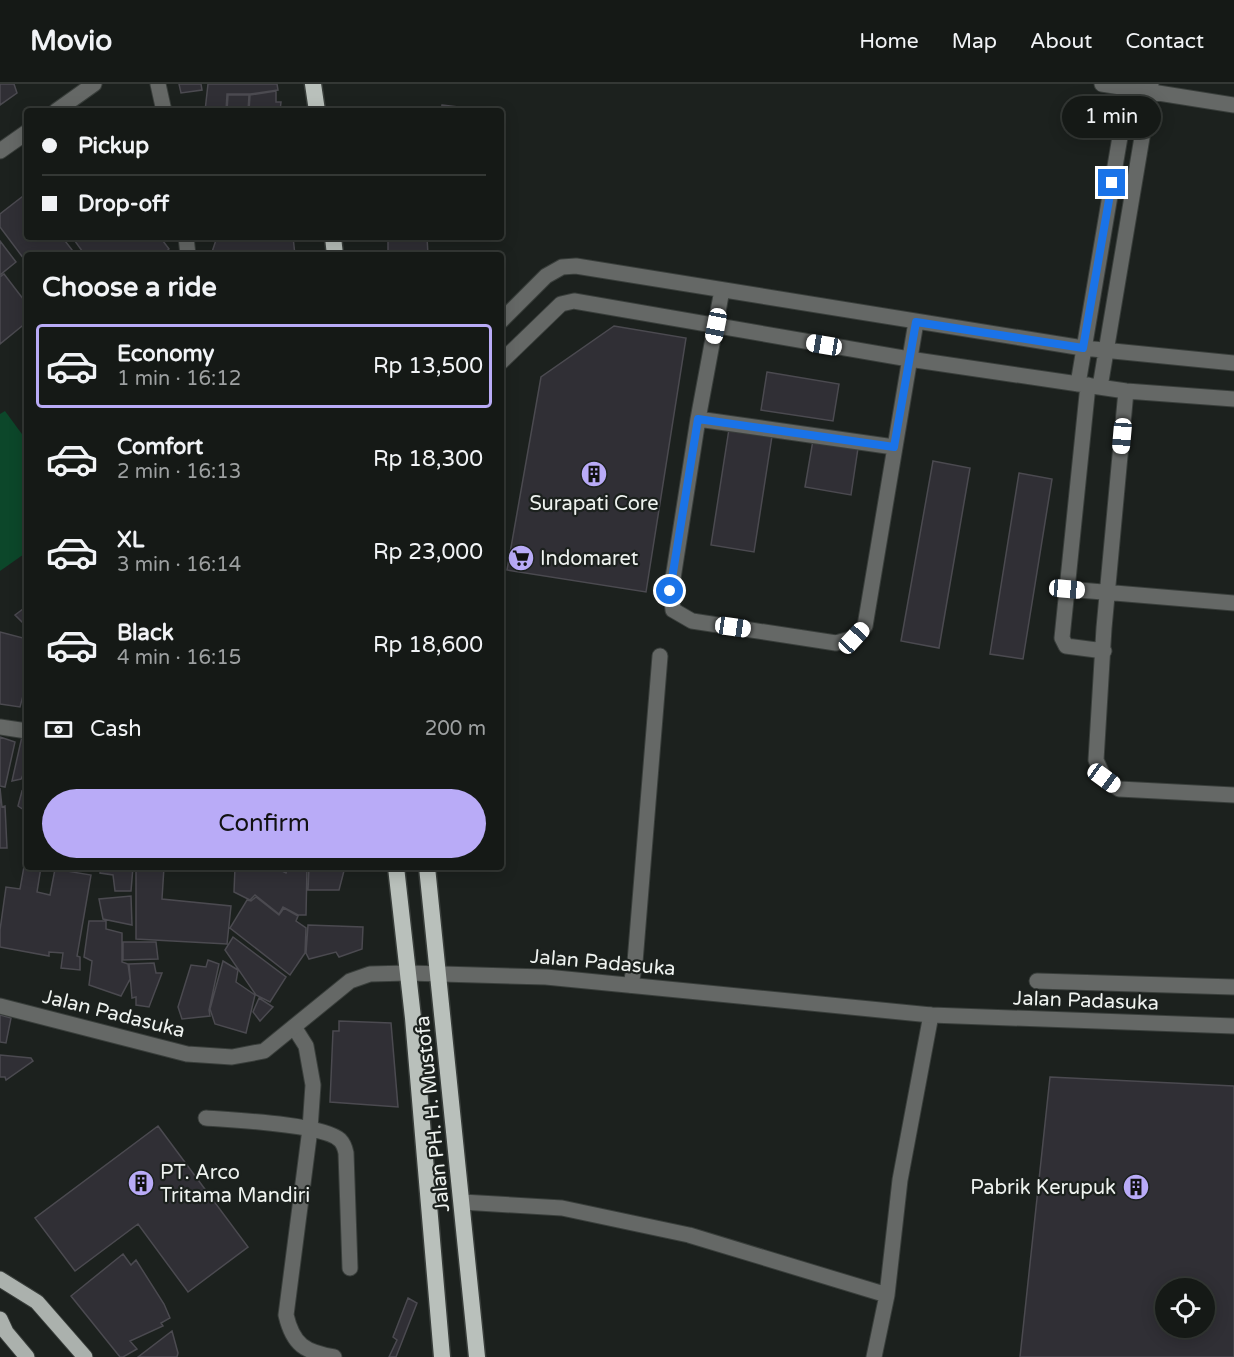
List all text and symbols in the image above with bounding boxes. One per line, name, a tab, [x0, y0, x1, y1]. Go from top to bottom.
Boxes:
text: Movio	[30, 24, 112, 58]
text: Home	[859, 29, 919, 54]
text: Map	[952, 29, 997, 54]
text: About	[1030, 29, 1092, 54]
text: Contact	[1125, 29, 1204, 54]
callout: 1 min	[1062, 96, 1162, 138]
text: 1 min	[1085, 105, 1138, 129]
text: Pickup	[78, 133, 149, 159]
route end	[1098, 169, 1125, 196]
text: Drop-off	[78, 191, 169, 217]
text: Choose a ride	[42, 271, 217, 304]
car	[704, 307, 728, 345]
car	[805, 333, 843, 357]
icon: car	[45, 339, 99, 393]
text: Economy	[117, 341, 214, 367]
text: Rp 13,500	[373, 353, 483, 379]
text: 1 min · 16:12	[117, 367, 241, 391]
car	[1111, 417, 1133, 455]
icon: car	[45, 432, 99, 486]
text: Comfort	[117, 434, 203, 460]
text: Rp 18,300	[373, 446, 483, 472]
building icon: Surapati Core	[579, 459, 609, 489]
text: 2 min · 16:13	[117, 460, 241, 484]
place label: Surapati Core	[529, 492, 659, 516]
icon: car	[45, 525, 99, 579]
text: XL	[117, 527, 144, 553]
text: Rp 23,000	[373, 539, 483, 565]
supermarket icon: Indomaret	[506, 543, 536, 573]
place label: Indomaret	[540, 547, 639, 571]
text: 3 min · 16:14	[117, 553, 241, 577]
route start	[656, 577, 683, 604]
car	[1048, 578, 1086, 600]
car	[714, 616, 752, 638]
icon: car	[45, 618, 99, 672]
car	[835, 619, 873, 657]
text: Black	[117, 620, 174, 646]
text: Rp 18,600	[373, 632, 483, 658]
text: 4 min · 16:15	[117, 646, 241, 670]
icon: cash	[42, 713, 75, 746]
text: Cash	[90, 716, 142, 742]
text: 200 m	[425, 717, 486, 741]
car	[1084, 760, 1124, 796]
button: Confirm	[42, 789, 486, 858]
street label: Jalan Padasuka	[529, 945, 677, 981]
street label: Jalan Padasuka	[40, 985, 187, 1043]
street label: Jalan Padasuka	[1013, 986, 1159, 1016]
street label: Jalan PH. H. Mustofa	[411, 1014, 455, 1213]
place label: PT. Arco Tritama Mandiri	[160, 1161, 310, 1208]
building icon: PT. Arco Tritama Mandiri	[126, 1168, 156, 1198]
building icon: Pabrik Kerupuk	[1121, 1172, 1151, 1202]
place label: Pabrik Kerupuk	[970, 1176, 1116, 1200]
map controls	[1155, 1278, 1215, 1338]
button: locate	[1155, 1278, 1215, 1338]

